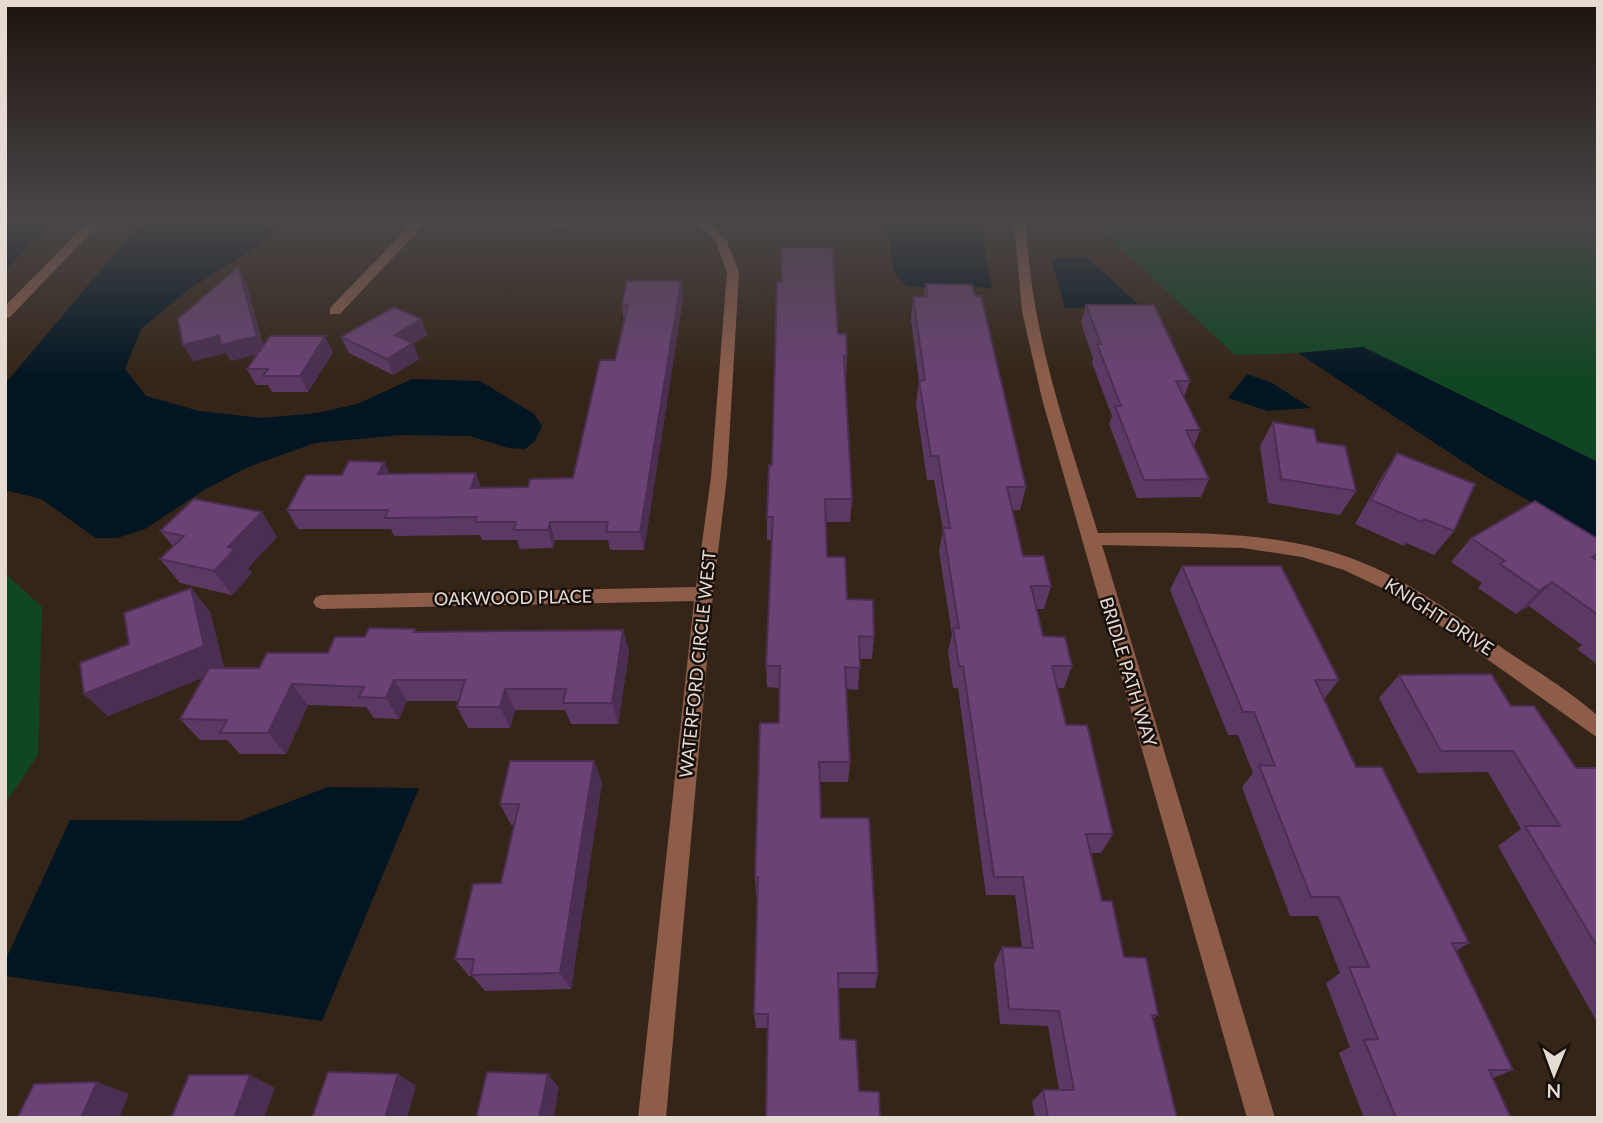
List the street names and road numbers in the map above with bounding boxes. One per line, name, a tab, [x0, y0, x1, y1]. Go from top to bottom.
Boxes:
street label: WATERFORD CIRCLE WEST	[674, 549, 720, 779]
street label: KNIGHT DRIVE	[1381, 573, 1498, 659]
street label: OAKWOOD PLACE	[434, 585, 592, 609]
street label: BRIDLE PATH WAY	[1096, 594, 1162, 750]

